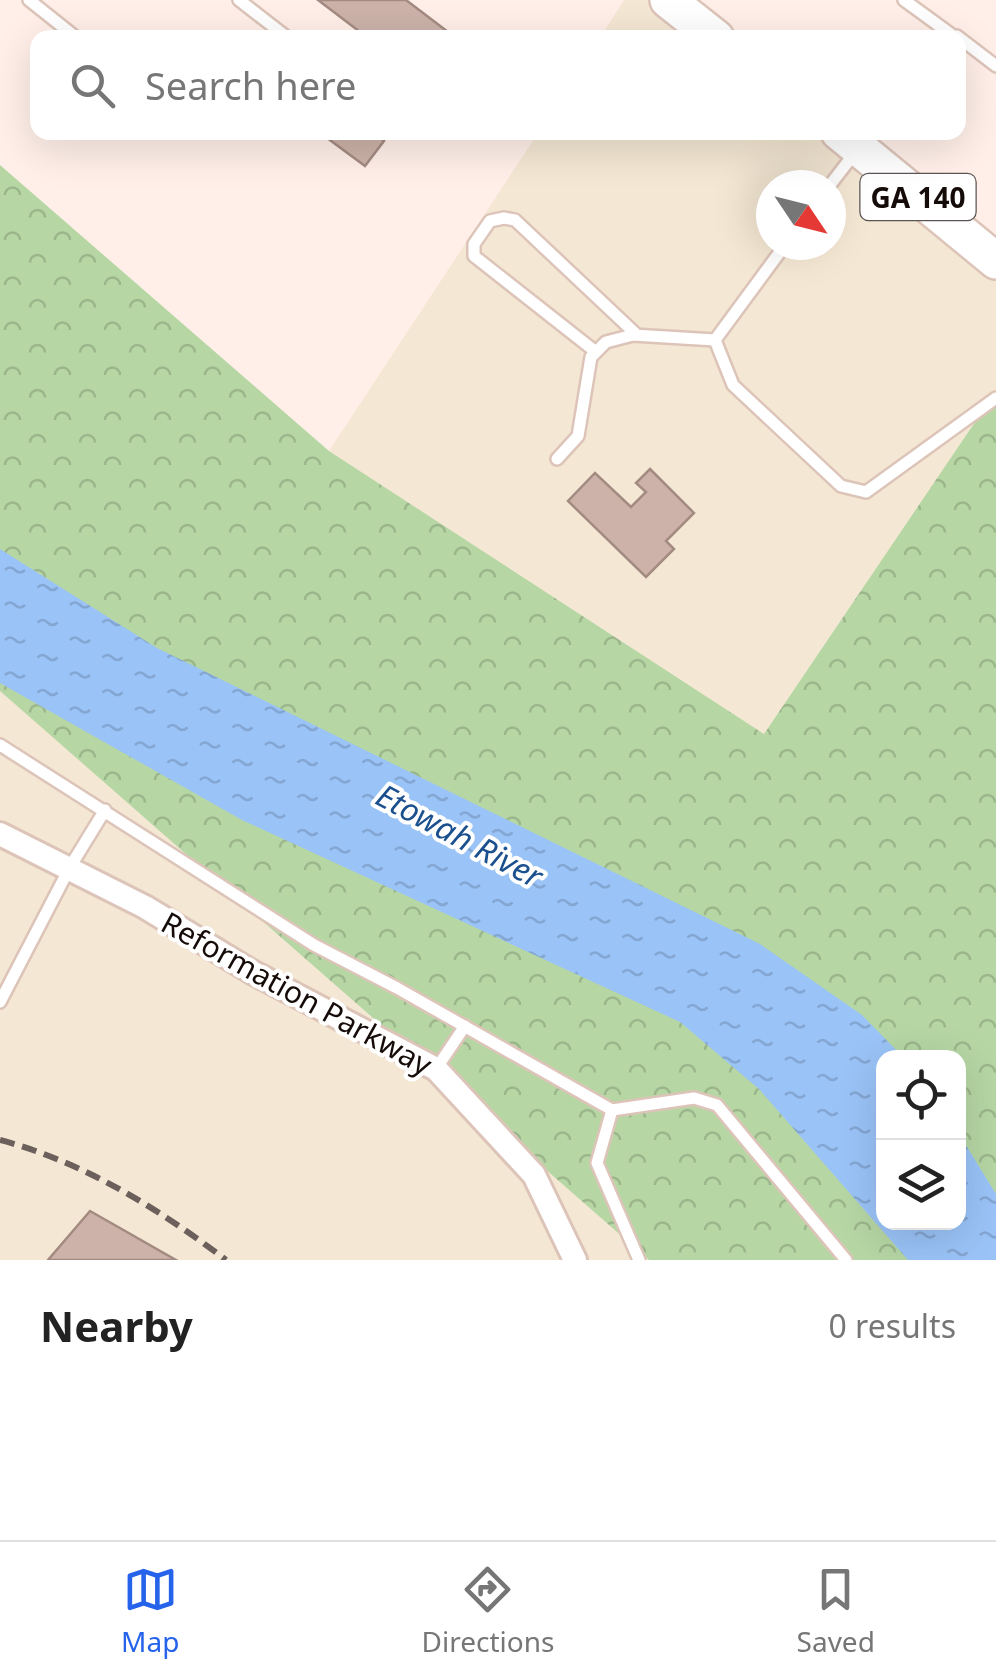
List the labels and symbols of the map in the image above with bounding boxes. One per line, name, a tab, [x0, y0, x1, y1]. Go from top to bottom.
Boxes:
north arrow	[756, 170, 846, 260]
road number: GA 140	[860, 174, 976, 220]
water label: Etowah River	[369, 773, 552, 897]
street label: Reformation Parkway	[154, 902, 440, 1085]

